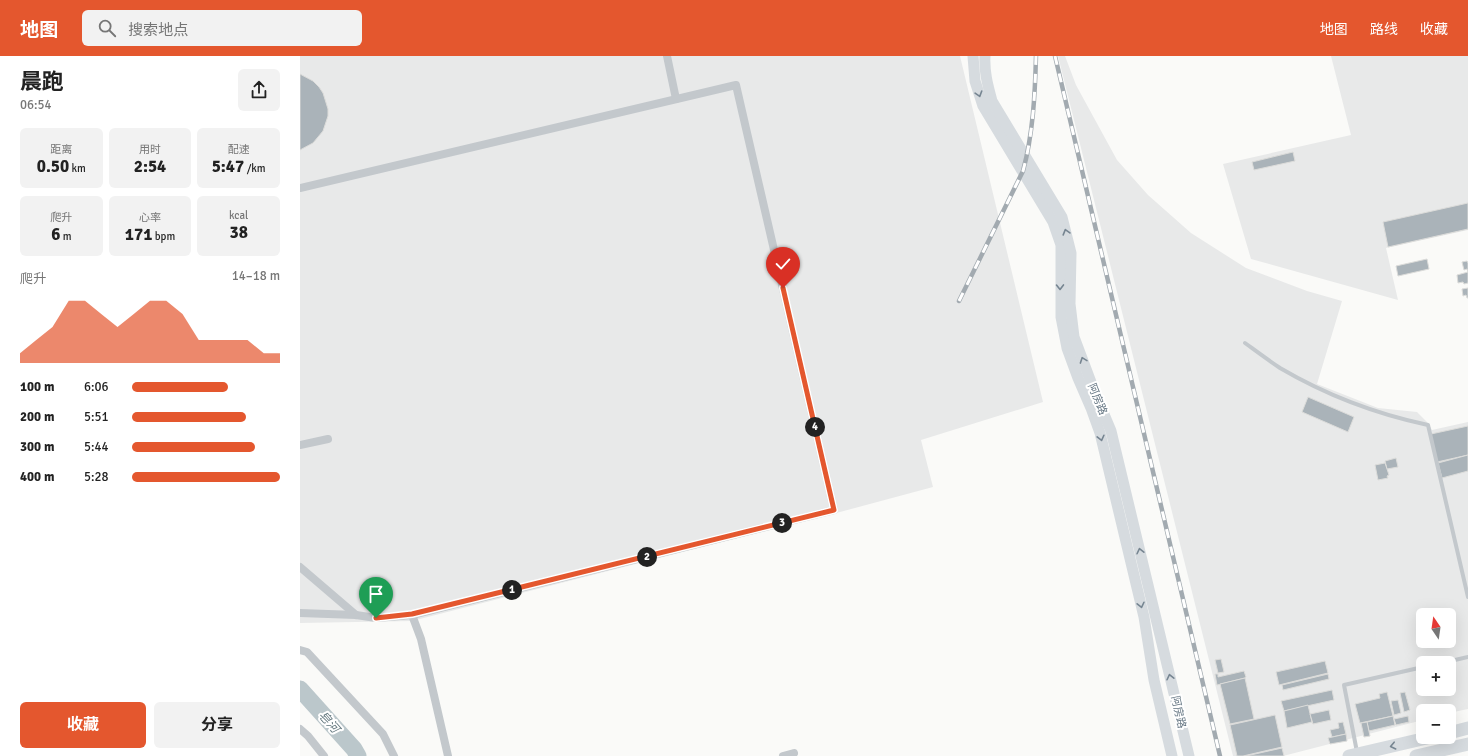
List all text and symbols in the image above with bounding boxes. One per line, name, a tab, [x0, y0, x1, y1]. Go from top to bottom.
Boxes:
search box	[82, 10, 362, 46]
icon: search	[96, 17, 118, 39]
text: 地图	[20, 18, 58, 42]
text: 搜索地点	[128, 21, 188, 39]
text: 地图	[1320, 21, 1348, 38]
text: 路线	[1370, 21, 1398, 38]
text: 收藏	[1420, 21, 1448, 38]
text: 晨跑	[20, 68, 64, 95]
button: share	[238, 69, 280, 111]
one-way arrow	[974, 91, 983, 98]
text: 06:54	[20, 97, 52, 113]
text: 距离	[50, 143, 72, 156]
text: 用时	[139, 143, 161, 156]
text: 配速	[228, 143, 250, 156]
text: 0.50	[37, 156, 69, 177]
text: 2:54	[134, 156, 166, 177]
text: 5:47	[212, 156, 244, 177]
text: km	[69, 162, 86, 175]
text: /km	[244, 162, 266, 175]
text: kcal	[229, 209, 248, 222]
text: 爬升	[50, 211, 72, 224]
text: 心率	[139, 211, 161, 224]
text: 38	[229, 222, 248, 243]
text: 6	[51, 224, 60, 245]
text: 171	[125, 224, 152, 245]
one-way arrow	[1062, 229, 1071, 236]
text: m	[60, 230, 72, 243]
text: bpm	[152, 230, 175, 243]
pin	[766, 247, 800, 288]
icon: check	[772, 253, 794, 275]
text: 14–18 m	[232, 268, 280, 284]
text: 爬升	[20, 271, 46, 287]
one-way arrow	[1056, 284, 1064, 290]
one-way arrow	[1079, 356, 1087, 363]
text: 100 m	[20, 379, 54, 395]
text: 6:06	[84, 379, 109, 395]
street label: 阿房路	[1085, 381, 1110, 417]
text: 200 m	[20, 409, 54, 425]
text: 5:51	[84, 409, 109, 425]
pin: 4	[805, 417, 825, 437]
text: 4	[812, 420, 818, 433]
one-way arrow	[1096, 434, 1105, 441]
text: 300 m	[20, 439, 54, 455]
text: 5:44	[84, 439, 109, 455]
text: 400 m	[20, 469, 54, 485]
text: 5:28	[84, 469, 109, 485]
pin: 3	[772, 513, 792, 533]
text: 3	[779, 516, 785, 529]
pin: 2	[637, 547, 657, 567]
one-way arrow	[1136, 548, 1144, 554]
text: 2	[644, 550, 650, 563]
pin	[359, 577, 393, 618]
pin: 1	[502, 580, 522, 600]
icon: arrive	[365, 583, 387, 605]
text: 1	[509, 583, 515, 596]
one-way arrow	[1136, 602, 1144, 608]
north arrow	[1416, 608, 1456, 648]
map controls	[1416, 608, 1456, 744]
button: +	[1416, 656, 1456, 696]
one-way arrow	[1166, 674, 1175, 681]
street label: 阿房路	[1168, 695, 1189, 730]
button: 收藏	[20, 702, 146, 748]
button: 分享	[154, 702, 280, 748]
button: −	[1416, 704, 1456, 744]
water label: 皂河	[315, 708, 343, 738]
one-way arrow	[1390, 741, 1396, 749]

